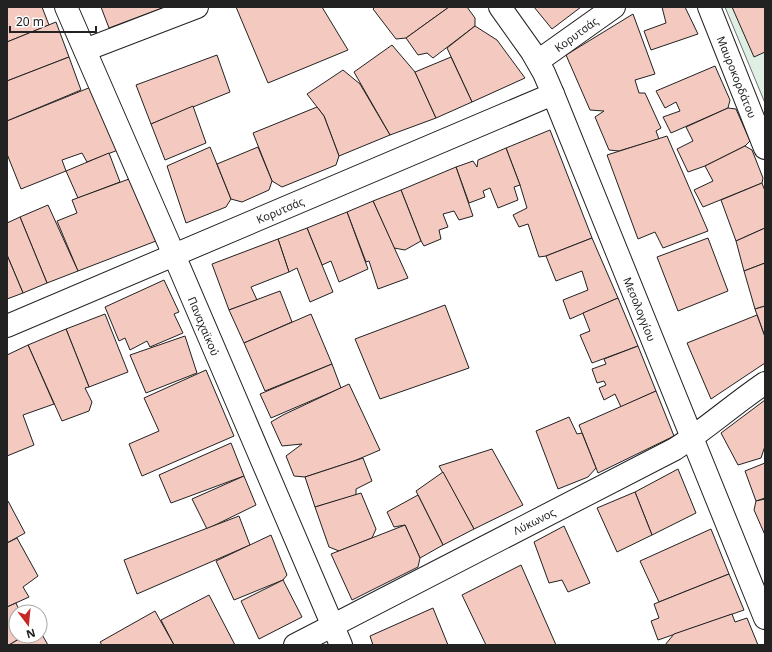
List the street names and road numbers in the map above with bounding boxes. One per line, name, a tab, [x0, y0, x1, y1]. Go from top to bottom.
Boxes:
street label: Κορυτσάς	[551, 13, 601, 55]
street label: Μαυροκορδάτου	[714, 34, 760, 120]
street label: Κορυτσάς	[254, 193, 306, 227]
street label: Μεσολογγίου	[620, 275, 660, 343]
street label: Παναχαϊκού	[185, 294, 223, 358]
street label: Λύκωνος	[510, 504, 558, 538]

